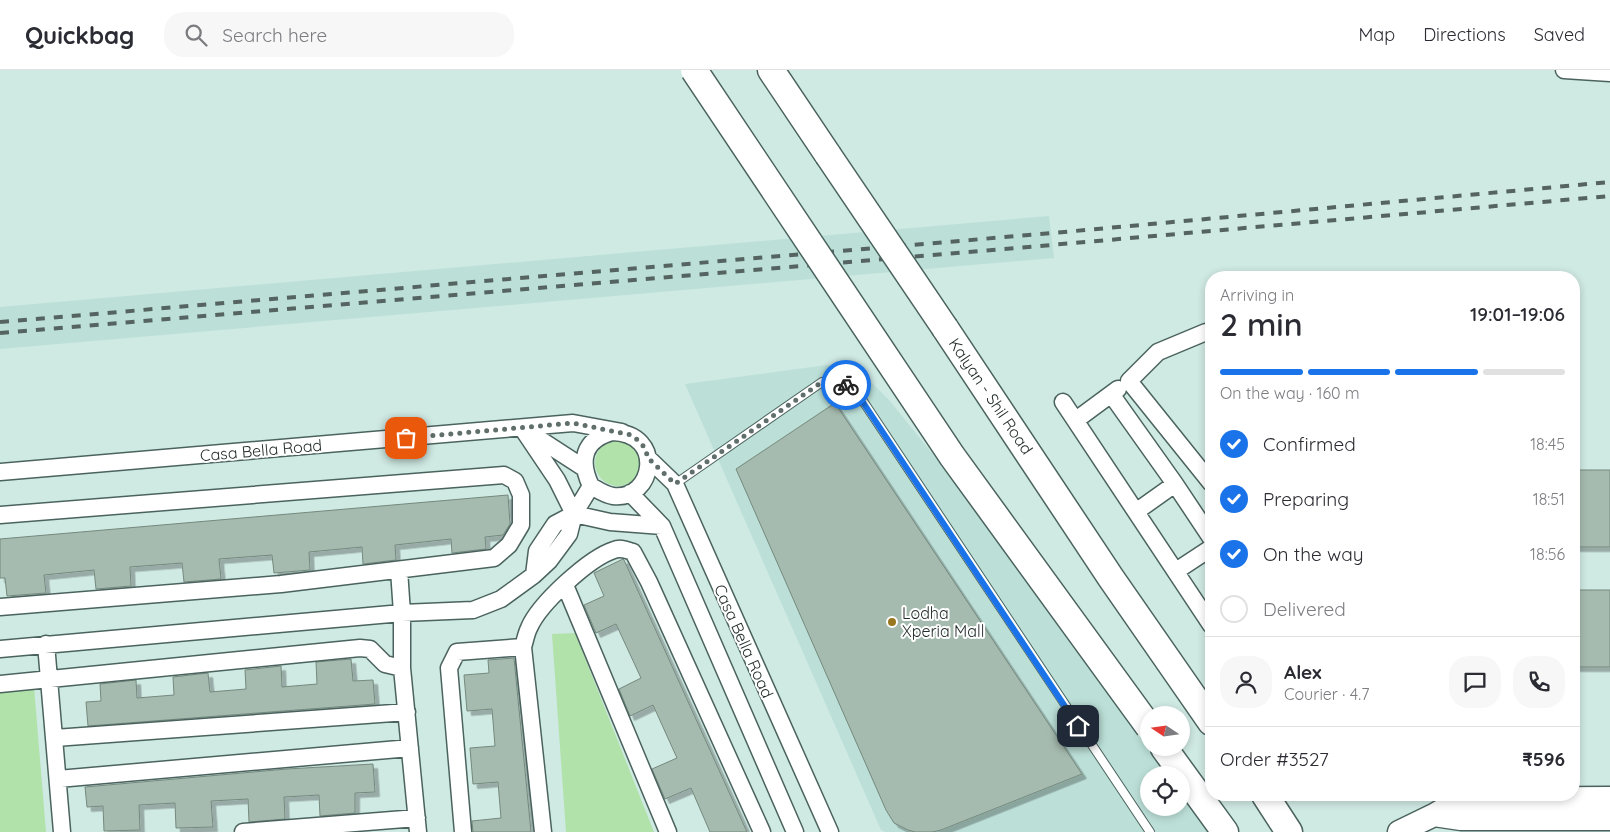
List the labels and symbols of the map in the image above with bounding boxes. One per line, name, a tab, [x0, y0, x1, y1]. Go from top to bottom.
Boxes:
street label: Kalyan - Shil Road	[945, 334, 1037, 458]
courier	[821, 360, 871, 410]
pin	[385, 417, 427, 459]
street label: Casa Bella Road	[199, 435, 323, 465]
street label: Casa Bella Road	[710, 581, 778, 701]
place label: Lodha Xperia Mall	[902, 603, 984, 641]
marker: Lodha Xperia Mall	[886, 616, 898, 628]
pin	[1057, 705, 1099, 747]
north arrow	[1140, 706, 1190, 756]

